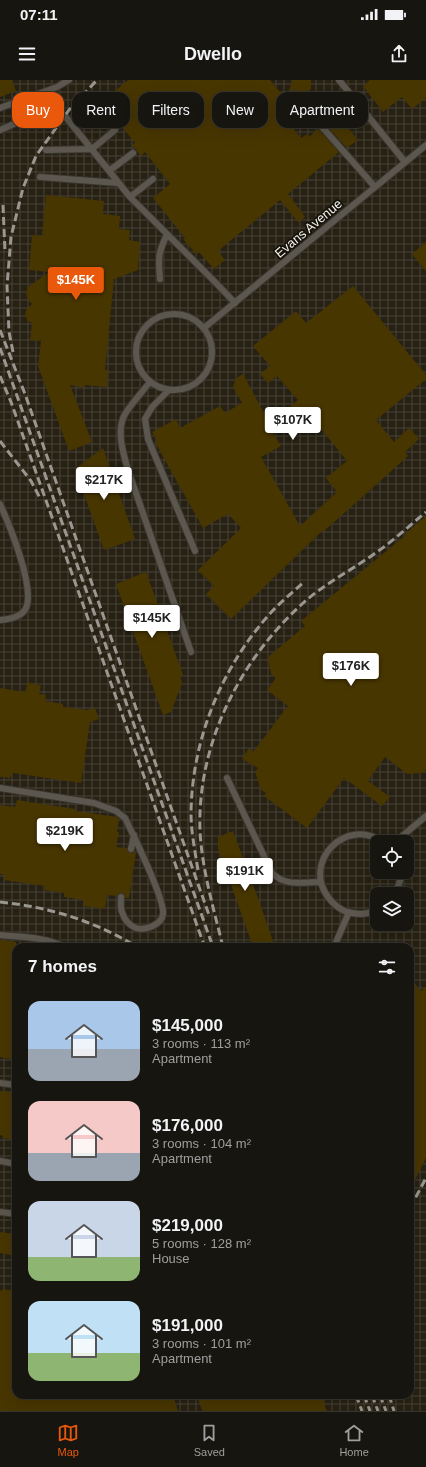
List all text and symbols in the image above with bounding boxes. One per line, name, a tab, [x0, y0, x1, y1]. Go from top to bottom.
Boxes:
text: 07:11	[20, 6, 58, 23]
icon: menu	[16, 43, 38, 65]
icon: share	[388, 43, 410, 65]
text: Dwello	[184, 44, 242, 64]
chip: Buy	[12, 92, 64, 128]
chip: Rent	[72, 92, 130, 128]
chip: Filters	[138, 92, 204, 128]
chip: New	[212, 92, 268, 128]
chip: Apartment	[276, 92, 368, 128]
street label: Evans Avenue	[272, 196, 345, 261]
pin: $145K	[48, 267, 104, 301]
text: $145K	[57, 272, 95, 287]
pin: $107K	[265, 407, 321, 441]
text: $107K	[274, 412, 312, 427]
pin: $217K	[76, 467, 132, 501]
text: $217K	[85, 472, 123, 487]
pin: $145K	[124, 605, 180, 639]
text: $145K	[133, 610, 171, 625]
pin: $176K	[323, 653, 379, 687]
text: $176K	[332, 658, 370, 673]
pin: $219K	[37, 818, 93, 852]
text: $219K	[46, 823, 84, 838]
map controls	[370, 835, 414, 931]
button: locate	[370, 835, 414, 879]
pin: $191K	[217, 858, 273, 892]
text: $191K	[226, 863, 264, 878]
button: layers	[370, 887, 414, 931]
icon: filters	[376, 956, 398, 978]
text: 7 homes	[28, 957, 97, 976]
text: $145,000	[152, 1016, 223, 1035]
icon: home	[60, 1017, 108, 1065]
text: 3 rooms · 113 m²	[152, 1036, 250, 1051]
text: Apartment	[152, 1051, 212, 1066]
text: $176,000	[152, 1116, 223, 1135]
icon: home	[60, 1117, 108, 1165]
text: 3 rooms · 104 m²	[152, 1136, 251, 1151]
text: Apartment	[152, 1151, 212, 1166]
text: $219,000	[152, 1216, 223, 1235]
icon: home	[60, 1217, 108, 1265]
text: 5 rooms · 128 m²	[152, 1236, 251, 1251]
text: House	[152, 1251, 190, 1266]
text: $191,000	[152, 1316, 223, 1335]
icon: home	[60, 1317, 108, 1365]
text: 3 rooms · 101 m²	[152, 1336, 251, 1351]
text: Apartment	[152, 1351, 212, 1366]
tab: Map	[57, 1422, 79, 1458]
tab: Saved	[194, 1422, 225, 1458]
tab: Home	[339, 1422, 369, 1458]

